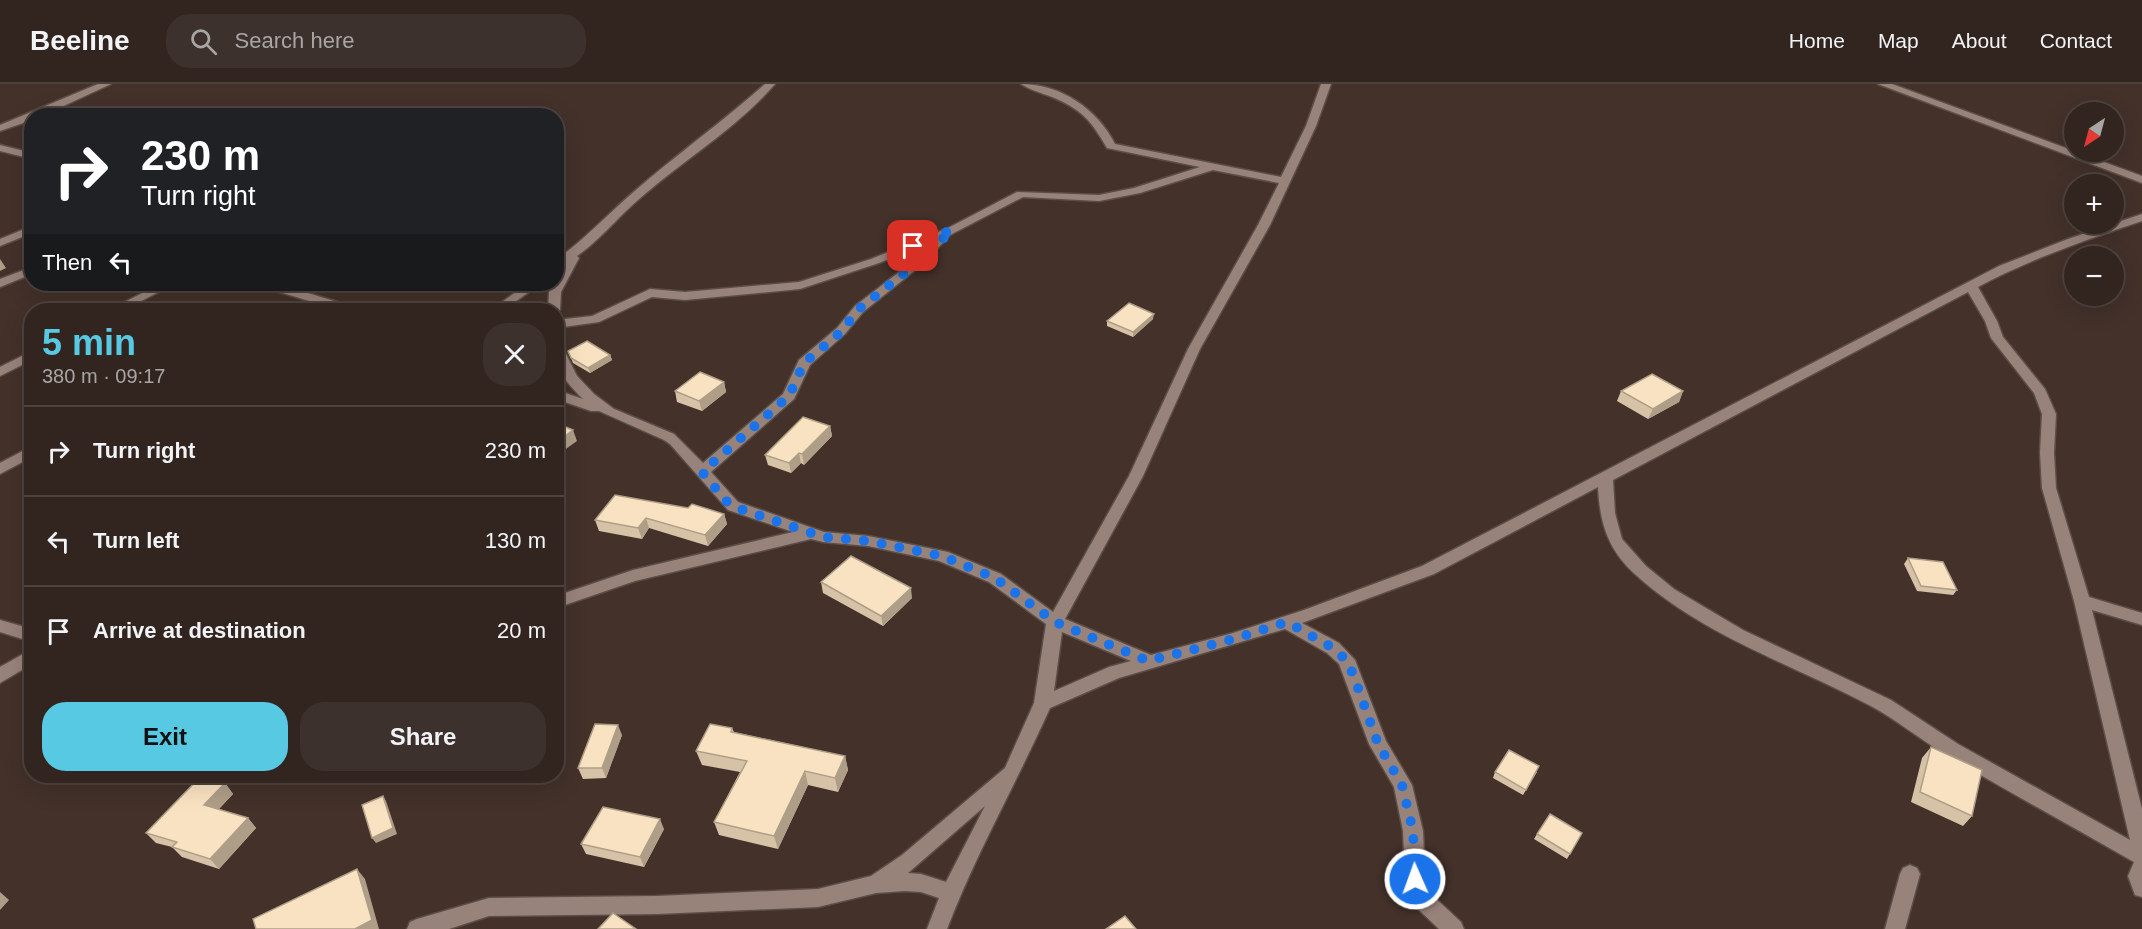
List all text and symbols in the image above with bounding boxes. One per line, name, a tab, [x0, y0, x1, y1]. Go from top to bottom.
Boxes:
search box	[166, 14, 586, 68]
text: Beeline	[30, 25, 130, 56]
icon: search	[187, 25, 220, 58]
text: Search here	[235, 28, 354, 53]
text: Home	[1789, 29, 1845, 52]
text: Map	[1878, 29, 1919, 52]
text: About	[1952, 29, 2007, 52]
text: Contact	[2040, 29, 2112, 52]
north arrow	[2064, 102, 2124, 162]
map controls	[2064, 102, 2124, 306]
icon: right	[42, 132, 120, 210]
text: 230 m	[141, 132, 260, 179]
button: +	[2064, 174, 2124, 234]
text: Turn right	[141, 181, 256, 211]
pin	[887, 220, 938, 271]
icon: arrive	[896, 229, 929, 262]
icon: left	[104, 246, 137, 279]
button: −	[2064, 246, 2124, 306]
text: Then	[42, 250, 92, 275]
text: 5 min	[42, 322, 136, 363]
button: close	[483, 323, 546, 386]
text: 380 m · 09:17	[42, 365, 165, 387]
icon: right	[42, 435, 75, 468]
text: Turn right	[93, 438, 195, 463]
text: 230 m	[485, 438, 546, 463]
icon: left	[42, 525, 75, 558]
text: Turn left	[93, 528, 179, 553]
text: 130 m	[485, 528, 546, 553]
icon: arrive	[42, 615, 75, 648]
text: Arrive at destination	[93, 618, 306, 643]
text: 20 m	[497, 618, 546, 643]
button: Exit	[42, 702, 288, 771]
button: Share	[300, 702, 546, 771]
position arrow	[1383, 847, 1447, 911]

